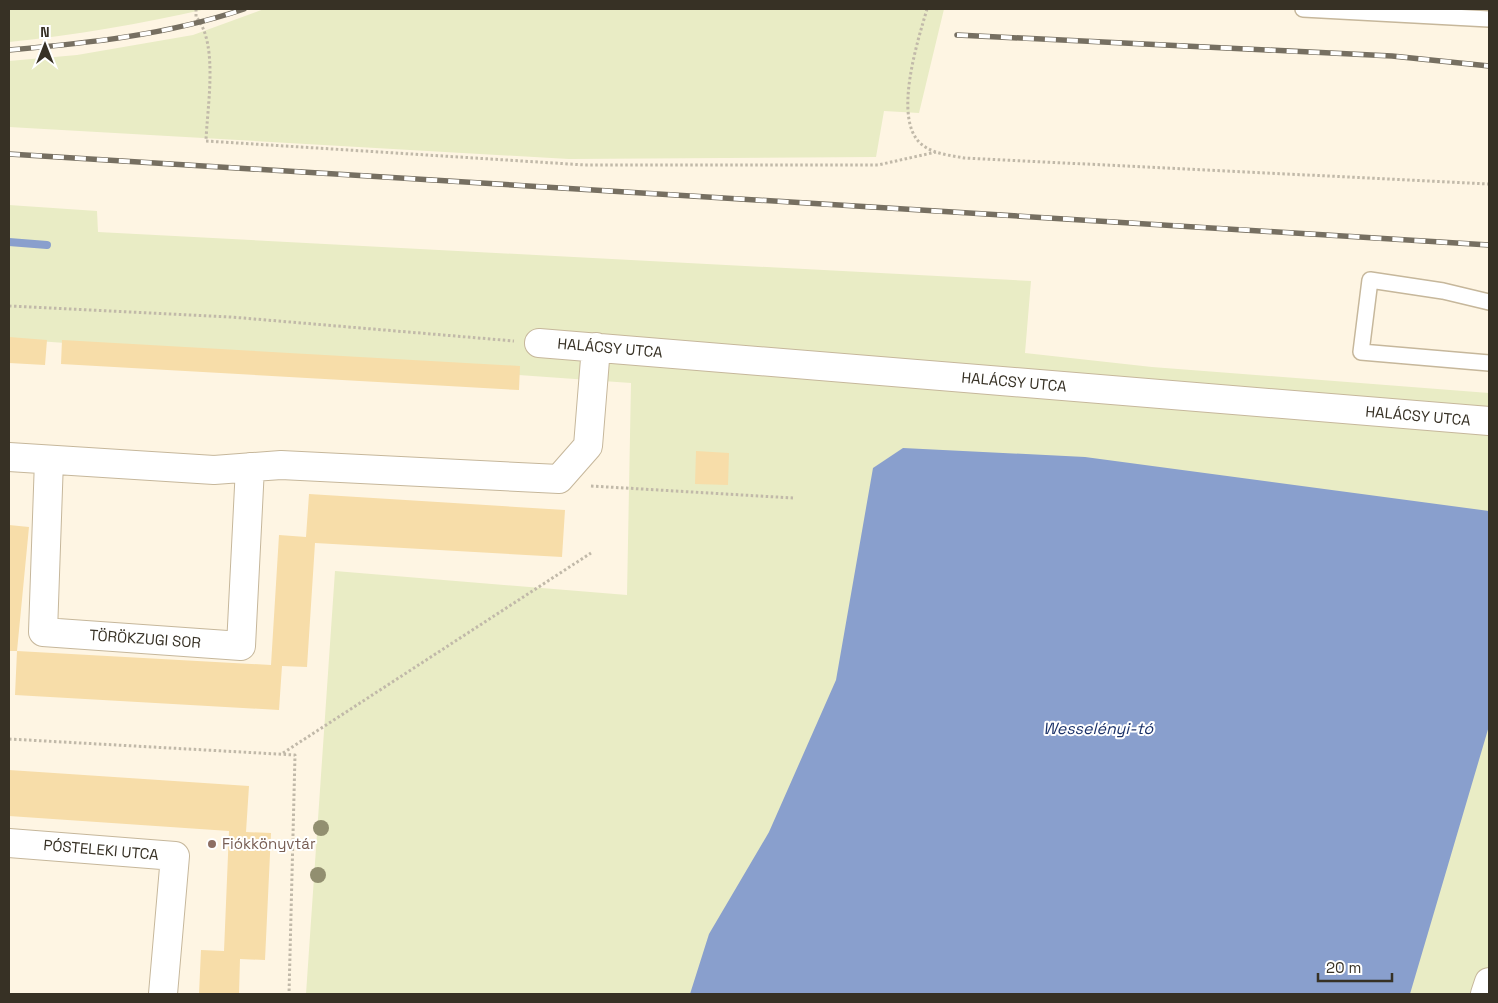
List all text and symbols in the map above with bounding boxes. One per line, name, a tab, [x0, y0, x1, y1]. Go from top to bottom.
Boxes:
north arrow	[20, 20, 70, 70]
text: N	[40, 23, 50, 41]
street label: HALÁCSY UTCA	[557, 333, 664, 362]
street label: HALÁCSY UTCA	[961, 367, 1068, 396]
street label: HALÁCSY UTCA	[1365, 401, 1472, 430]
street label: TÖRÖKZUGI SOR	[89, 625, 201, 652]
water label: Wesselényi-tó	[1043, 718, 1154, 739]
place label: Fiókkönyvtár	[222, 834, 316, 853]
street label: PÓSTELEKI UTCA	[43, 835, 160, 864]
marker: Fiókkönyvtár	[206, 838, 218, 850]
scale bar	[1318, 950, 1392, 982]
text: 20 m	[1326, 958, 1361, 977]

